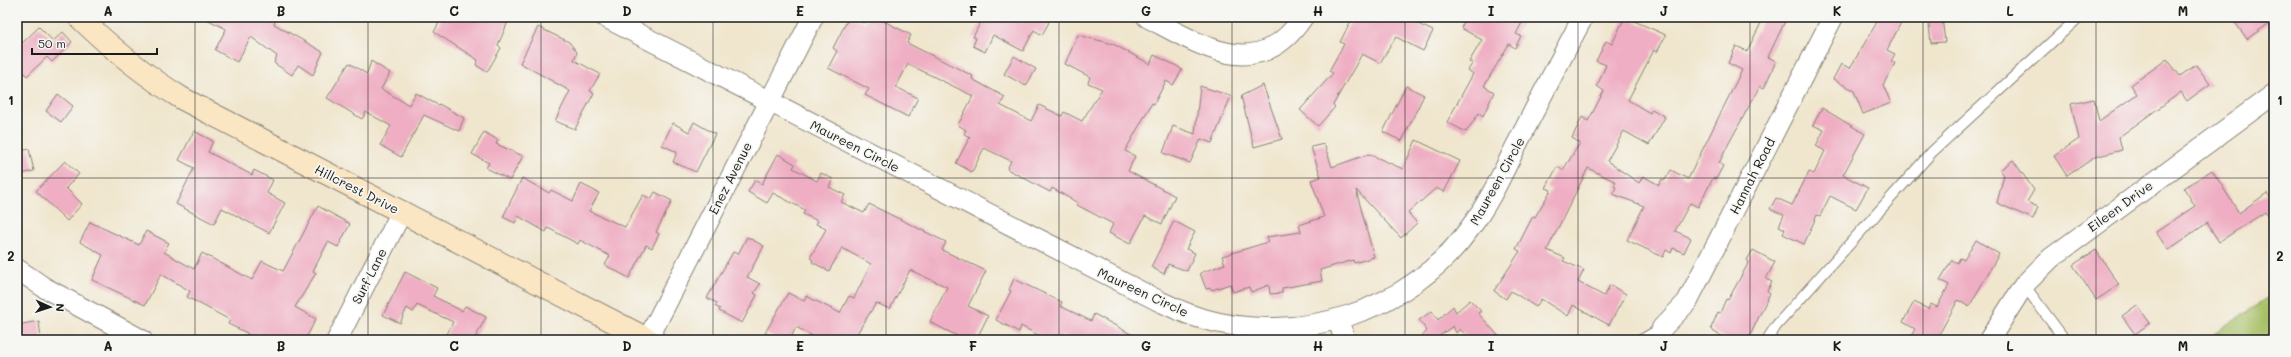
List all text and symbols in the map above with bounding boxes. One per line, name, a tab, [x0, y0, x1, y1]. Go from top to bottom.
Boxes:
text: A	[103, 2, 113, 19]
text: B	[277, 2, 286, 19]
text: C	[449, 2, 459, 19]
text: D	[622, 2, 632, 19]
text: E	[796, 2, 804, 19]
text: F	[969, 2, 977, 19]
text: G	[1141, 2, 1151, 19]
text: H	[1313, 2, 1323, 19]
text: I	[1488, 2, 1495, 19]
text: J	[1660, 2, 1668, 19]
text: K	[1833, 2, 1842, 19]
text: L	[2006, 2, 2014, 19]
text: M	[2178, 2, 2188, 19]
scale bar	[32, 30, 157, 56]
text: 50 m	[38, 35, 66, 51]
text: 1	[8, 91, 14, 108]
text: 1	[2277, 91, 2283, 108]
street label: Maureen Circle	[808, 116, 903, 175]
street label: Maureen Circle	[1465, 134, 1528, 228]
street label: Hannah Road	[1725, 135, 1778, 217]
street label: Enez Avenue	[704, 139, 755, 217]
street label: Hillcrest Drive	[312, 160, 402, 217]
street label: Eileen Drive	[2084, 176, 2156, 235]
street label: Surf Lane	[347, 245, 390, 307]
text: 2	[7, 247, 15, 264]
text: 2	[2276, 247, 2284, 264]
street label: Maureen Circle	[1095, 263, 1191, 320]
north arrow	[30, 287, 70, 327]
text: N	[53, 303, 68, 312]
text: A	[103, 337, 113, 354]
text: B	[277, 337, 286, 354]
text: C	[449, 337, 459, 354]
text: D	[622, 337, 632, 354]
text: E	[796, 337, 804, 354]
text: F	[969, 337, 977, 354]
text: G	[1141, 337, 1151, 354]
text: H	[1313, 337, 1323, 354]
text: I	[1488, 337, 1495, 354]
text: J	[1660, 337, 1668, 354]
text: K	[1833, 337, 1842, 354]
text: L	[2006, 337, 2014, 354]
text: M	[2178, 337, 2188, 354]

